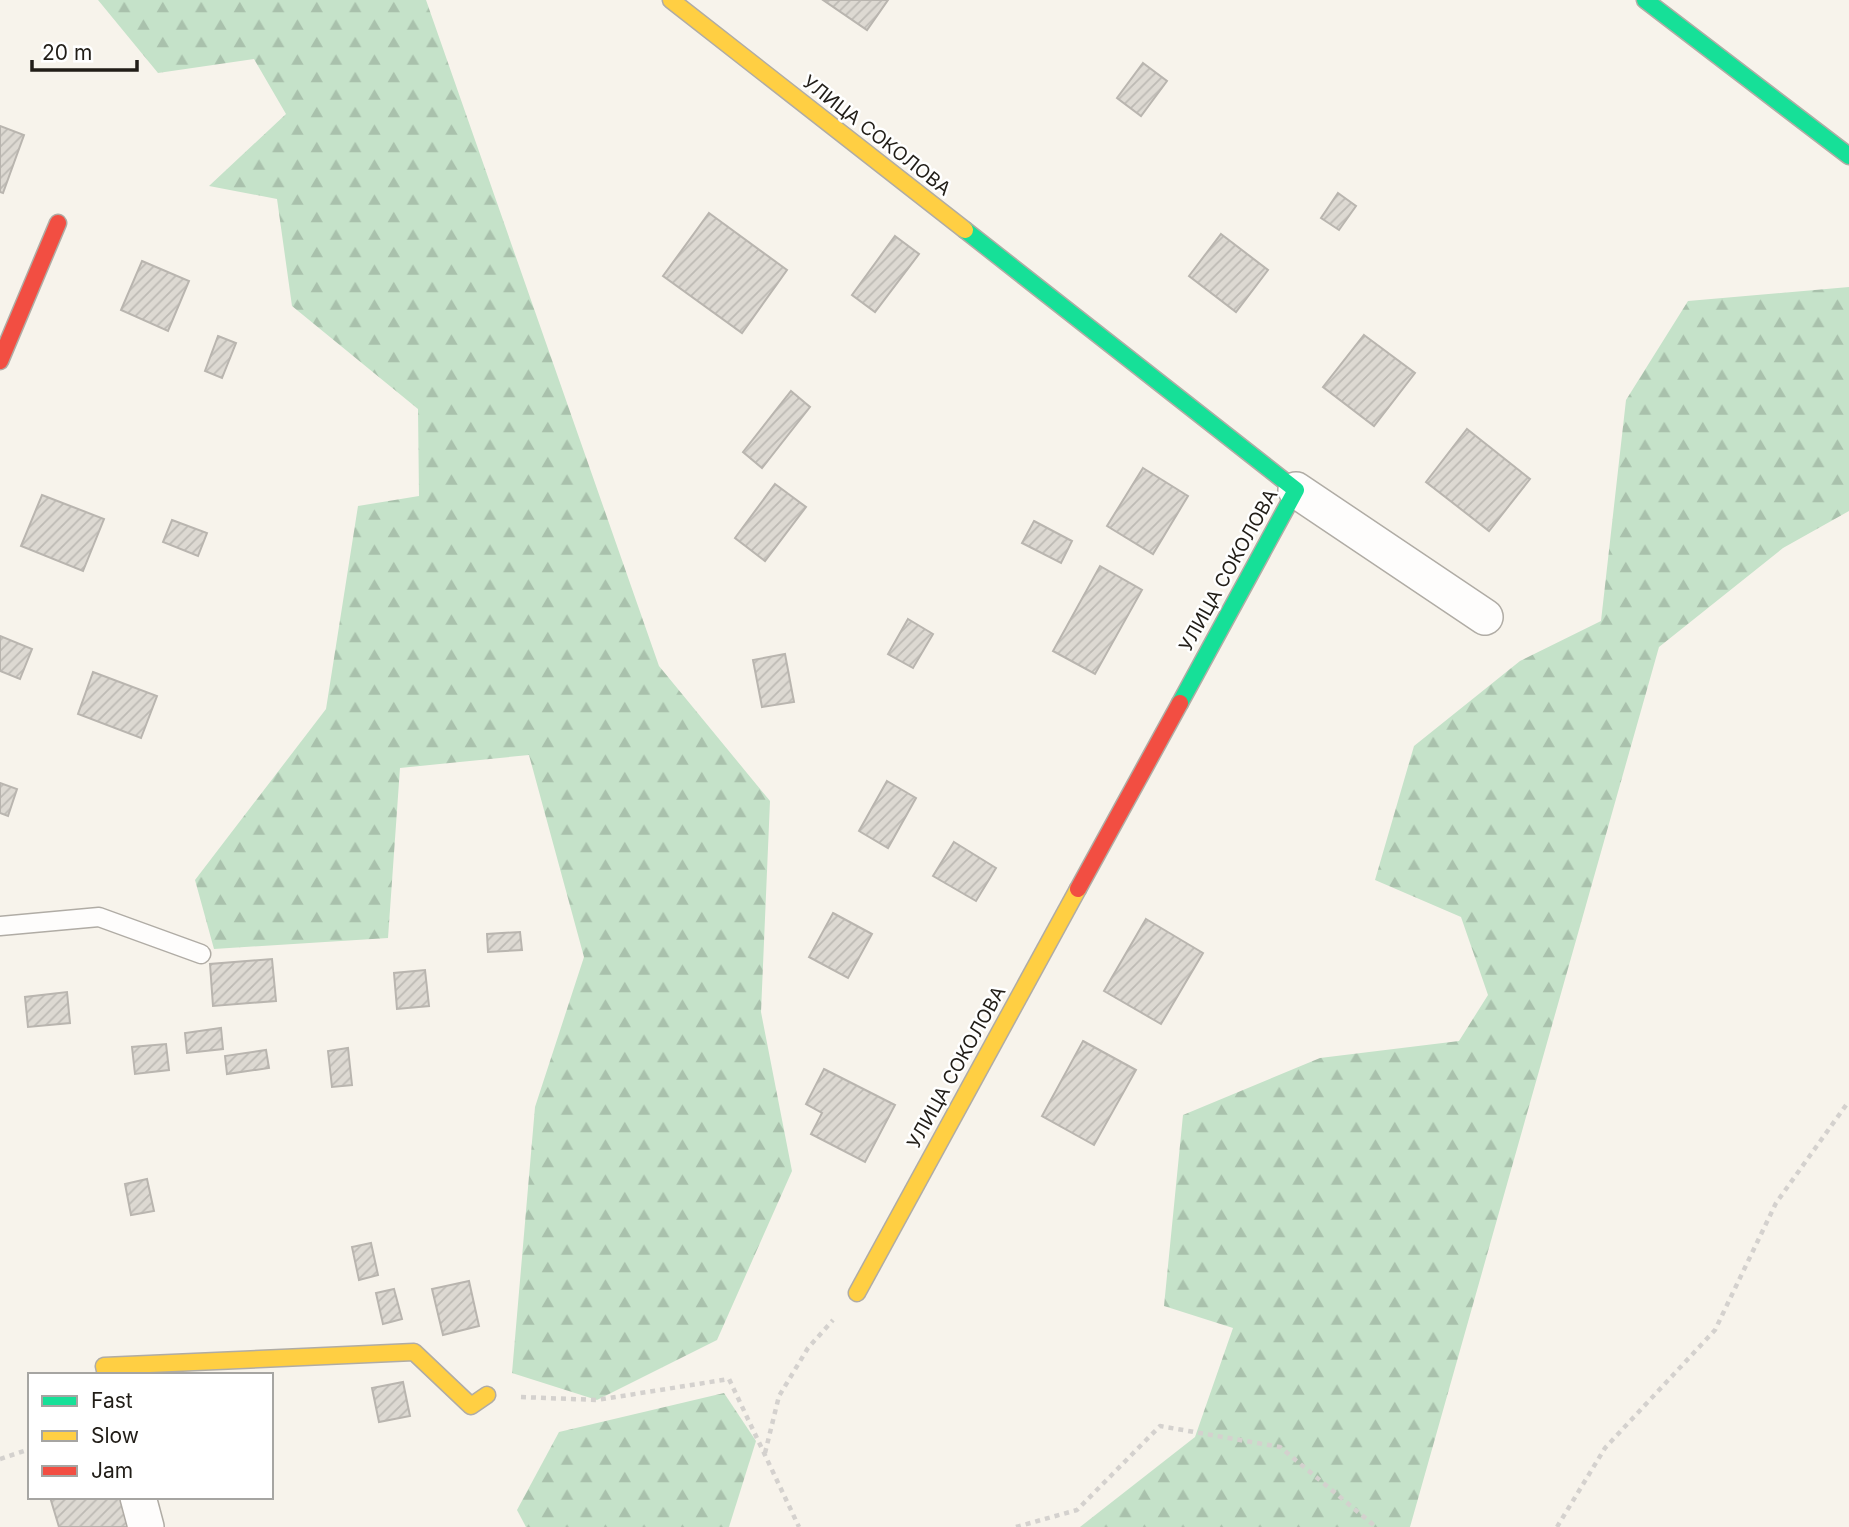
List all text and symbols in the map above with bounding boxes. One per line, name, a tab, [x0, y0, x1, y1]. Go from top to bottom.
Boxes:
scale bar	[32, 28, 136, 72]
text: 20 m	[42, 40, 92, 65]
street label: УЛИЦА СОКОЛОВА	[798, 70, 955, 200]
street label: УЛИЦА СОКОЛОВА	[1174, 485, 1283, 655]
street label: УЛИЦА СОКОЛОВА	[902, 982, 1011, 1152]
legend	[28, 1373, 273, 1499]
text: Fast	[91, 1388, 133, 1413]
text: Slow	[91, 1423, 139, 1448]
text: Jam	[91, 1458, 133, 1483]

